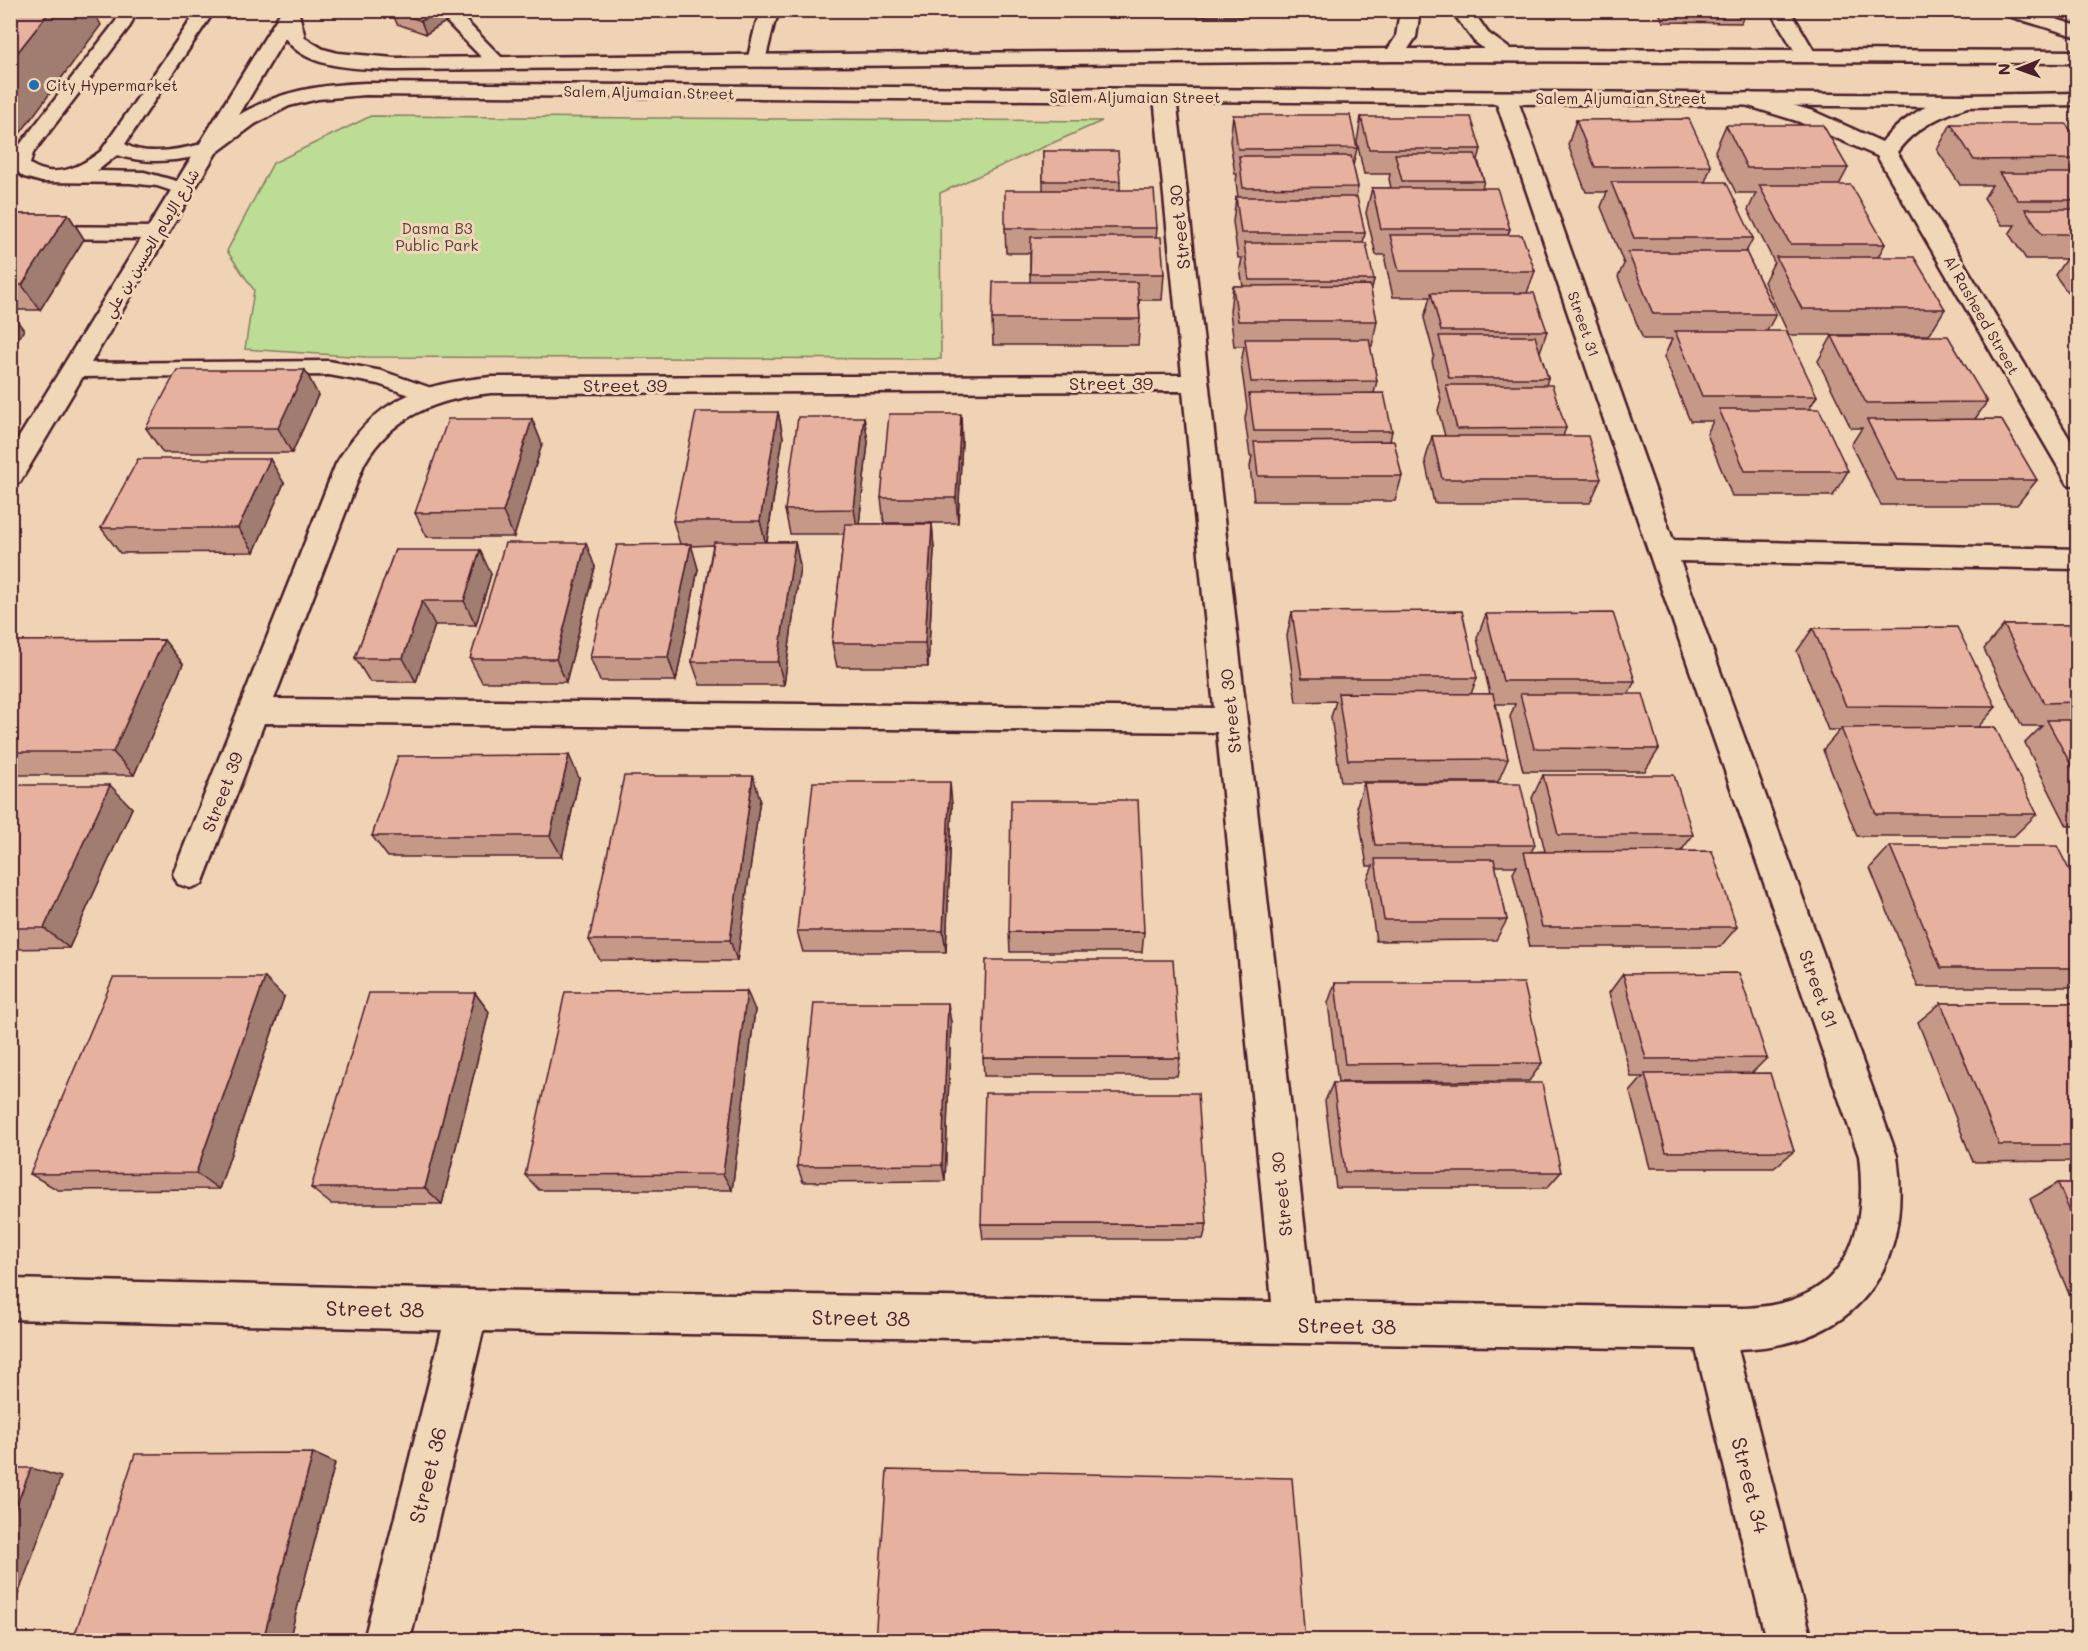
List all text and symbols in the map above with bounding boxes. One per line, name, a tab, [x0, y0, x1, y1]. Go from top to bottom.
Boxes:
north arrow	[1989, 39, 2049, 99]
text: N	[1993, 63, 2014, 76]
place label: City Hypermarket	[46, 75, 178, 95]
marker: City Hypermarket	[27, 78, 41, 92]
street label: Salem Aljumaian Street	[563, 81, 735, 103]
street label: Salem Aljumaian Street	[1049, 87, 1221, 107]
street label: Salem Aljumaian Street	[1535, 88, 1707, 108]
street label: شارع الإمام الحسين بن علي	[99, 165, 207, 323]
street label: Street 30	[1163, 184, 1195, 270]
park label: Dasma B3 Public Park	[396, 218, 478, 255]
street label: Al Rasheed Street	[1940, 252, 2024, 378]
street label: Street 31	[1563, 289, 1605, 359]
street label: Street 39	[1069, 371, 1153, 395]
street label: Street 39	[583, 373, 667, 397]
street label: Street 30	[1214, 668, 1246, 754]
street label: Street 39	[196, 748, 248, 836]
street label: Street 31	[1794, 947, 1844, 1031]
street label: Street 30	[1265, 1151, 1297, 1237]
street label: Street 38	[325, 1294, 425, 1322]
street label: Street 38	[811, 1303, 911, 1331]
street label: Street 38	[1297, 1311, 1397, 1339]
street label: Street 36	[402, 1424, 452, 1526]
street label: Street 34	[1726, 1434, 1776, 1537]

